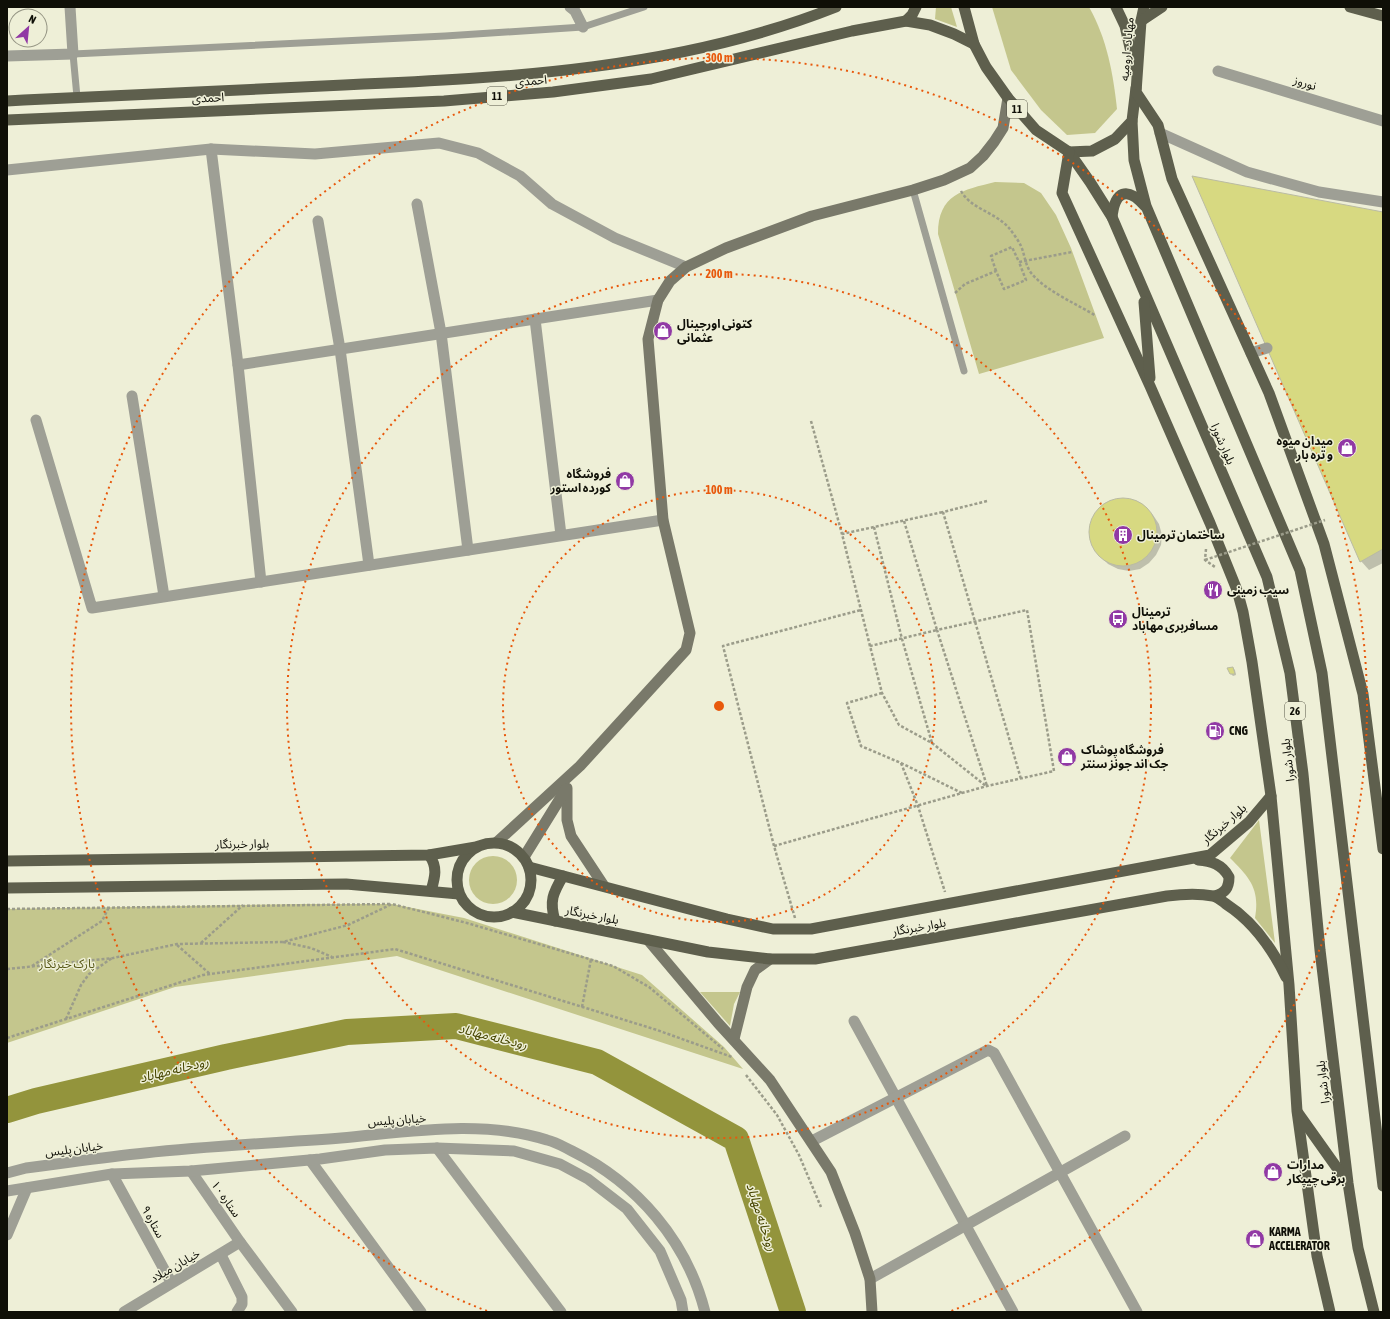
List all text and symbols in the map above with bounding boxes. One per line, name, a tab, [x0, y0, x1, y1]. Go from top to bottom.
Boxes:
north arrow	[8, 8, 48, 48]
text: N	[27, 12, 38, 26]
street label: مهاباد - ارومیه	[1117, 17, 1137, 81]
text: 300 m	[705, 51, 733, 65]
street label: احمدی	[514, 73, 548, 89]
street label: نوروز	[1291, 73, 1318, 93]
road number: 11	[487, 87, 507, 105]
street label: احمدی	[191, 90, 225, 106]
road number: 11	[1007, 100, 1027, 118]
text: 200 m	[705, 267, 733, 281]
place label: کتونی اورجینال عثمانی	[677, 317, 753, 345]
shop icon: کتونی اورجینال عثمانی	[652, 320, 674, 342]
street label: بلوار شورا	[1208, 421, 1238, 467]
place label: میدان میوه و تره بار	[1277, 434, 1333, 462]
shop icon: میدان میوه و تره بار	[1336, 437, 1358, 459]
place label: فروشگاه کورده استور	[549, 467, 612, 495]
shop icon: فروشگاه کورده استور	[614, 470, 636, 492]
text: 100 m	[705, 483, 733, 497]
building icon: ساختمان ترمینال	[1112, 524, 1134, 546]
place label: ساختمان ترمینال	[1137, 528, 1225, 542]
restaurant icon: سیب زمینی	[1202, 579, 1224, 601]
place label: سیب زمینی	[1227, 583, 1289, 597]
place label: ترمینال مسافربری مهاباد	[1132, 605, 1218, 633]
bus stop icon: ترمینال مسافربری مهاباد	[1107, 608, 1129, 630]
centre of rings	[712, 699, 726, 713]
road number: 26	[1285, 702, 1305, 720]
fuel station icon: CNG	[1204, 720, 1226, 742]
place label: CNG	[1229, 724, 1248, 738]
street label: بلوار شورا	[1278, 738, 1298, 782]
place label: فروشگاه پوشاک جک اند جونز سنتر	[1080, 743, 1169, 771]
shop icon: فروشگاه پوشاک جک اند جونز سنتر	[1056, 746, 1078, 768]
street label: بلوار خبرنگار	[1198, 801, 1249, 848]
street label: بلوار خبرنگار	[214, 837, 269, 852]
street label: بلوار خبرنگار	[563, 903, 620, 927]
street label: بلوار خبرنگار	[890, 915, 947, 939]
park label: پارک خبرنگار	[38, 957, 95, 972]
water label: رودخانه مهاباد	[457, 1021, 529, 1052]
water label: رودخانه مهاباد	[138, 1054, 210, 1085]
street label: بلوار شورا	[1313, 1060, 1333, 1104]
street label: خیابان پلیس	[367, 1111, 427, 1130]
street label: خیابان پلیس	[44, 1138, 104, 1161]
place label: مدارات برقی چیپکار	[1286, 1158, 1346, 1188]
shop icon: مدارات برقی چیپکار	[1262, 1161, 1284, 1183]
street label: ستاره ۱۰	[208, 1178, 244, 1220]
water label: رودخانه مهاباد	[743, 1181, 780, 1253]
street label: ستاره ۹	[138, 1203, 168, 1241]
place label: KARMA ACCELERATOR	[1268, 1225, 1330, 1253]
shop icon: KARMA ACCELERATOR	[1244, 1228, 1266, 1250]
street label: خیابان میلاد	[148, 1246, 202, 1286]

